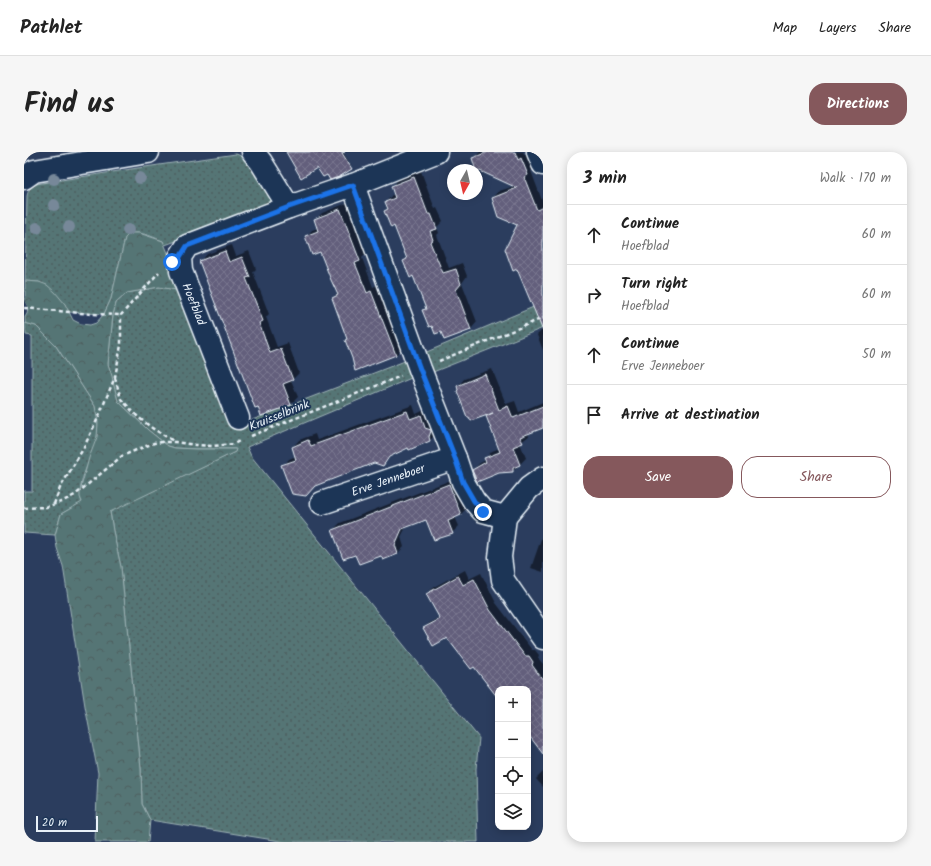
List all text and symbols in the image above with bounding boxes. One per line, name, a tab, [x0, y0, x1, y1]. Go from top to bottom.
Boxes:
text: Pathlet	[20, 13, 82, 43]
text: Map	[773, 17, 797, 39]
text: Layers	[819, 17, 857, 39]
text: Share	[879, 17, 911, 39]
text: Find us	[24, 82, 115, 127]
button: Directions	[809, 83, 907, 125]
north arrow	[447, 164, 483, 200]
text: 3 min	[583, 165, 627, 192]
text: Walk · 170 m	[820, 168, 891, 189]
text: Continue	[621, 212, 679, 236]
icon: ahead	[583, 224, 605, 246]
text: 60 m	[862, 224, 891, 245]
text: Hoefblad	[621, 236, 669, 257]
route start	[163, 253, 181, 271]
text: Turn right	[621, 272, 688, 296]
street label: Hoefblad	[176, 280, 211, 329]
icon: right	[583, 284, 605, 306]
text: 60 m	[862, 284, 891, 305]
text: Hoefblad	[621, 296, 669, 317]
text: Continue	[621, 332, 679, 356]
icon: ahead	[583, 344, 605, 366]
text: 50 m	[862, 344, 891, 365]
text: Erve Jenneboer	[621, 356, 704, 377]
street label: Kruisselbrink	[246, 395, 312, 436]
text: Arrive at destination	[621, 403, 760, 427]
icon: arrive	[583, 404, 605, 426]
button: Save	[583, 456, 733, 498]
button: Share	[741, 456, 891, 498]
street label: Erve Jenneboer	[349, 459, 428, 502]
route end	[474, 503, 492, 521]
map controls	[495, 686, 531, 830]
button: +	[495, 686, 531, 722]
button: −	[495, 722, 531, 758]
button: locate	[495, 758, 531, 794]
button: layers	[495, 794, 531, 830]
scale bar	[36, 814, 98, 833]
text: 20 m	[42, 814, 67, 832]

